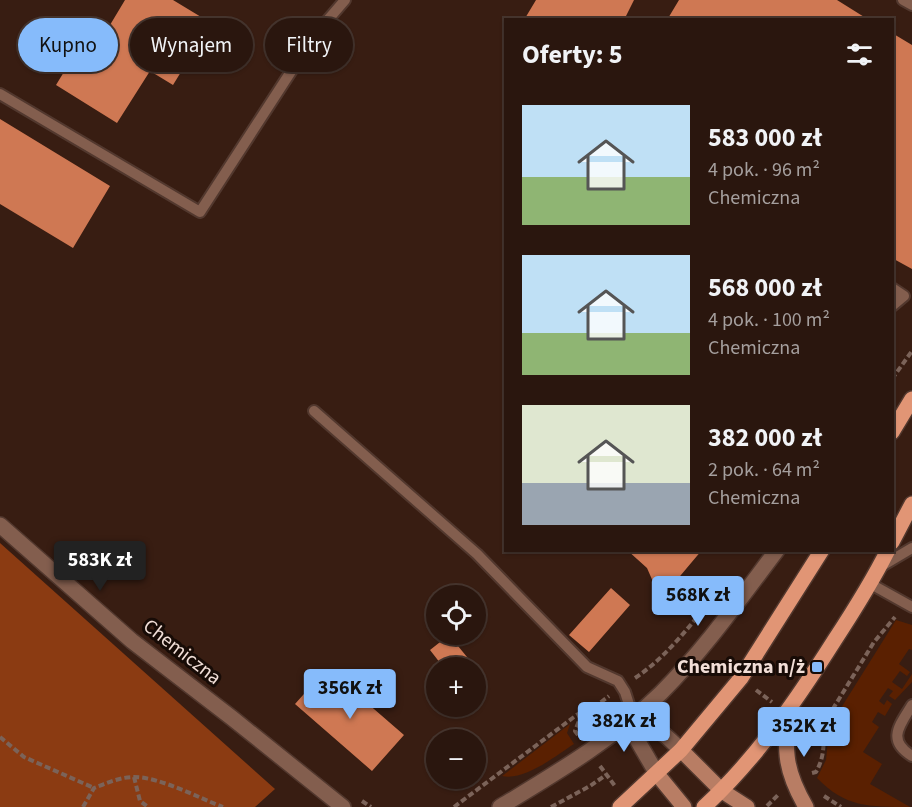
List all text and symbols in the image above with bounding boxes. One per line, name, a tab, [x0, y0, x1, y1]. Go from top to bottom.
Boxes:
chip: Kupno	[18, 18, 118, 72]
chip: Wynajem	[130, 18, 253, 72]
chip: Filtry	[265, 18, 353, 72]
text: Oferty: 5	[522, 36, 622, 73]
icon: filters	[843, 38, 876, 71]
text: 583 000 zł	[708, 119, 822, 156]
icon: home	[570, 129, 642, 201]
text: 4 pok. · 96 m²	[708, 156, 820, 184]
text: Chemiczna	[708, 184, 800, 212]
text: 568 000 zł	[708, 269, 822, 306]
icon: home	[570, 279, 642, 351]
text: 4 pok. · 100 m²	[708, 306, 830, 334]
text: Chemiczna	[708, 334, 800, 362]
text: 382 000 zł	[708, 419, 822, 456]
icon: home	[570, 429, 642, 501]
text: 2 pok. · 64 m²	[708, 456, 820, 484]
text: Chemiczna	[708, 484, 800, 512]
pin: 583K zł	[45, 541, 155, 592]
text: 583K zł	[68, 546, 132, 574]
pin: 568K zł	[643, 576, 753, 627]
text: 568K zł	[666, 581, 730, 609]
map controls	[426, 585, 486, 789]
button: locate	[426, 585, 486, 645]
street label: Chemiczna	[137, 613, 227, 691]
place label: Chemiczna n/ż	[677, 653, 805, 681]
button: +	[426, 657, 486, 717]
marker: Chemiczna n/ż	[810, 660, 824, 674]
pin: 356K zł	[295, 669, 405, 720]
text: 356K zł	[318, 674, 382, 702]
pin: 382K zł	[569, 702, 679, 753]
text: 382K zł	[592, 707, 656, 735]
pin: 352K zł	[749, 707, 859, 758]
text: 352K zł	[772, 712, 836, 740]
button: −	[426, 729, 486, 789]

